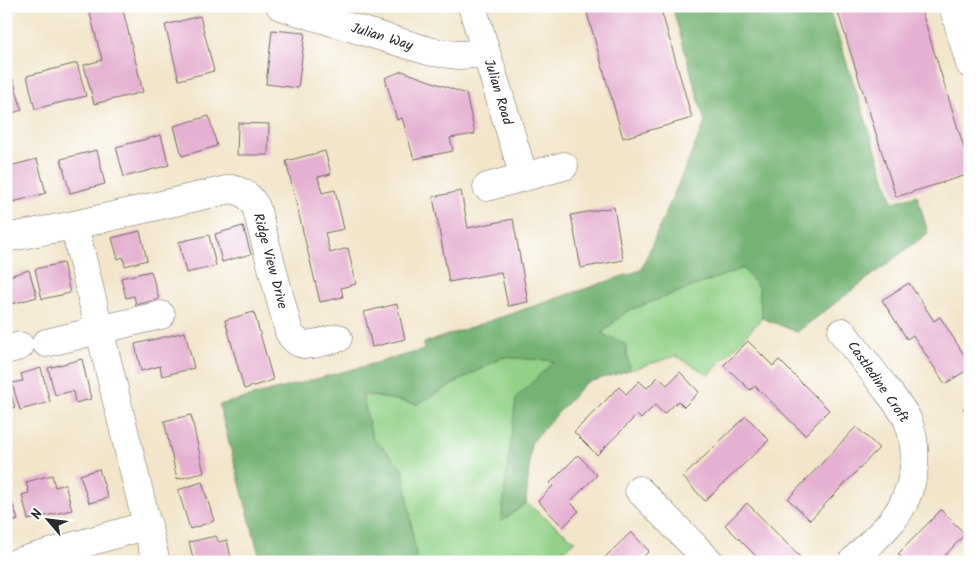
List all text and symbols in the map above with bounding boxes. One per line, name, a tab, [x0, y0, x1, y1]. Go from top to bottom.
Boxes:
street label: Julian Way	[348, 17, 416, 57]
street label: Julian Road	[478, 56, 519, 129]
street label: Ridge View Drive	[247, 211, 294, 312]
street label: Castledine Croft	[842, 336, 915, 428]
north arrow	[22, 496, 72, 546]
text: N	[26, 505, 49, 523]

